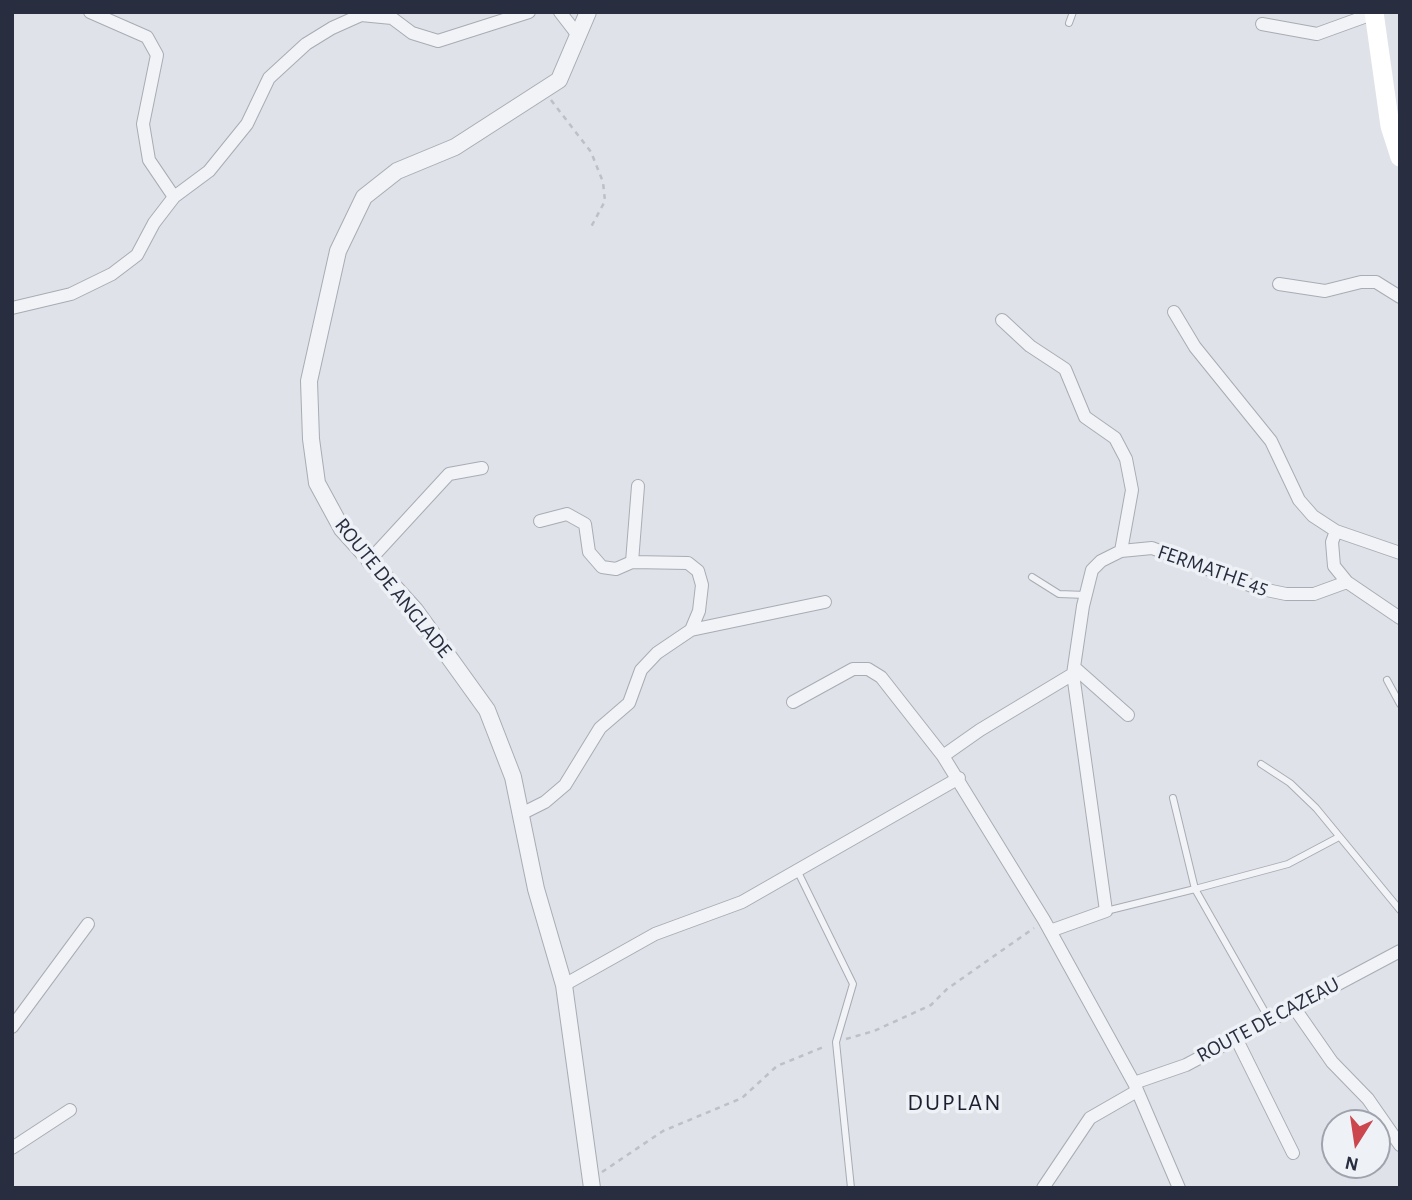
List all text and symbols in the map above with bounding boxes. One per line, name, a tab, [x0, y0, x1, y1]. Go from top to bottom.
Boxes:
street label: ROUTE DE ANGLADE	[329, 513, 457, 663]
street label: FERMATHE 45	[1154, 539, 1272, 601]
street label: ROUTE DE CAZEAU	[1192, 972, 1344, 1068]
district label: DUPLAN	[908, 1089, 1002, 1117]
north arrow	[1321, 1109, 1391, 1179]
text: N	[1344, 1152, 1360, 1174]

